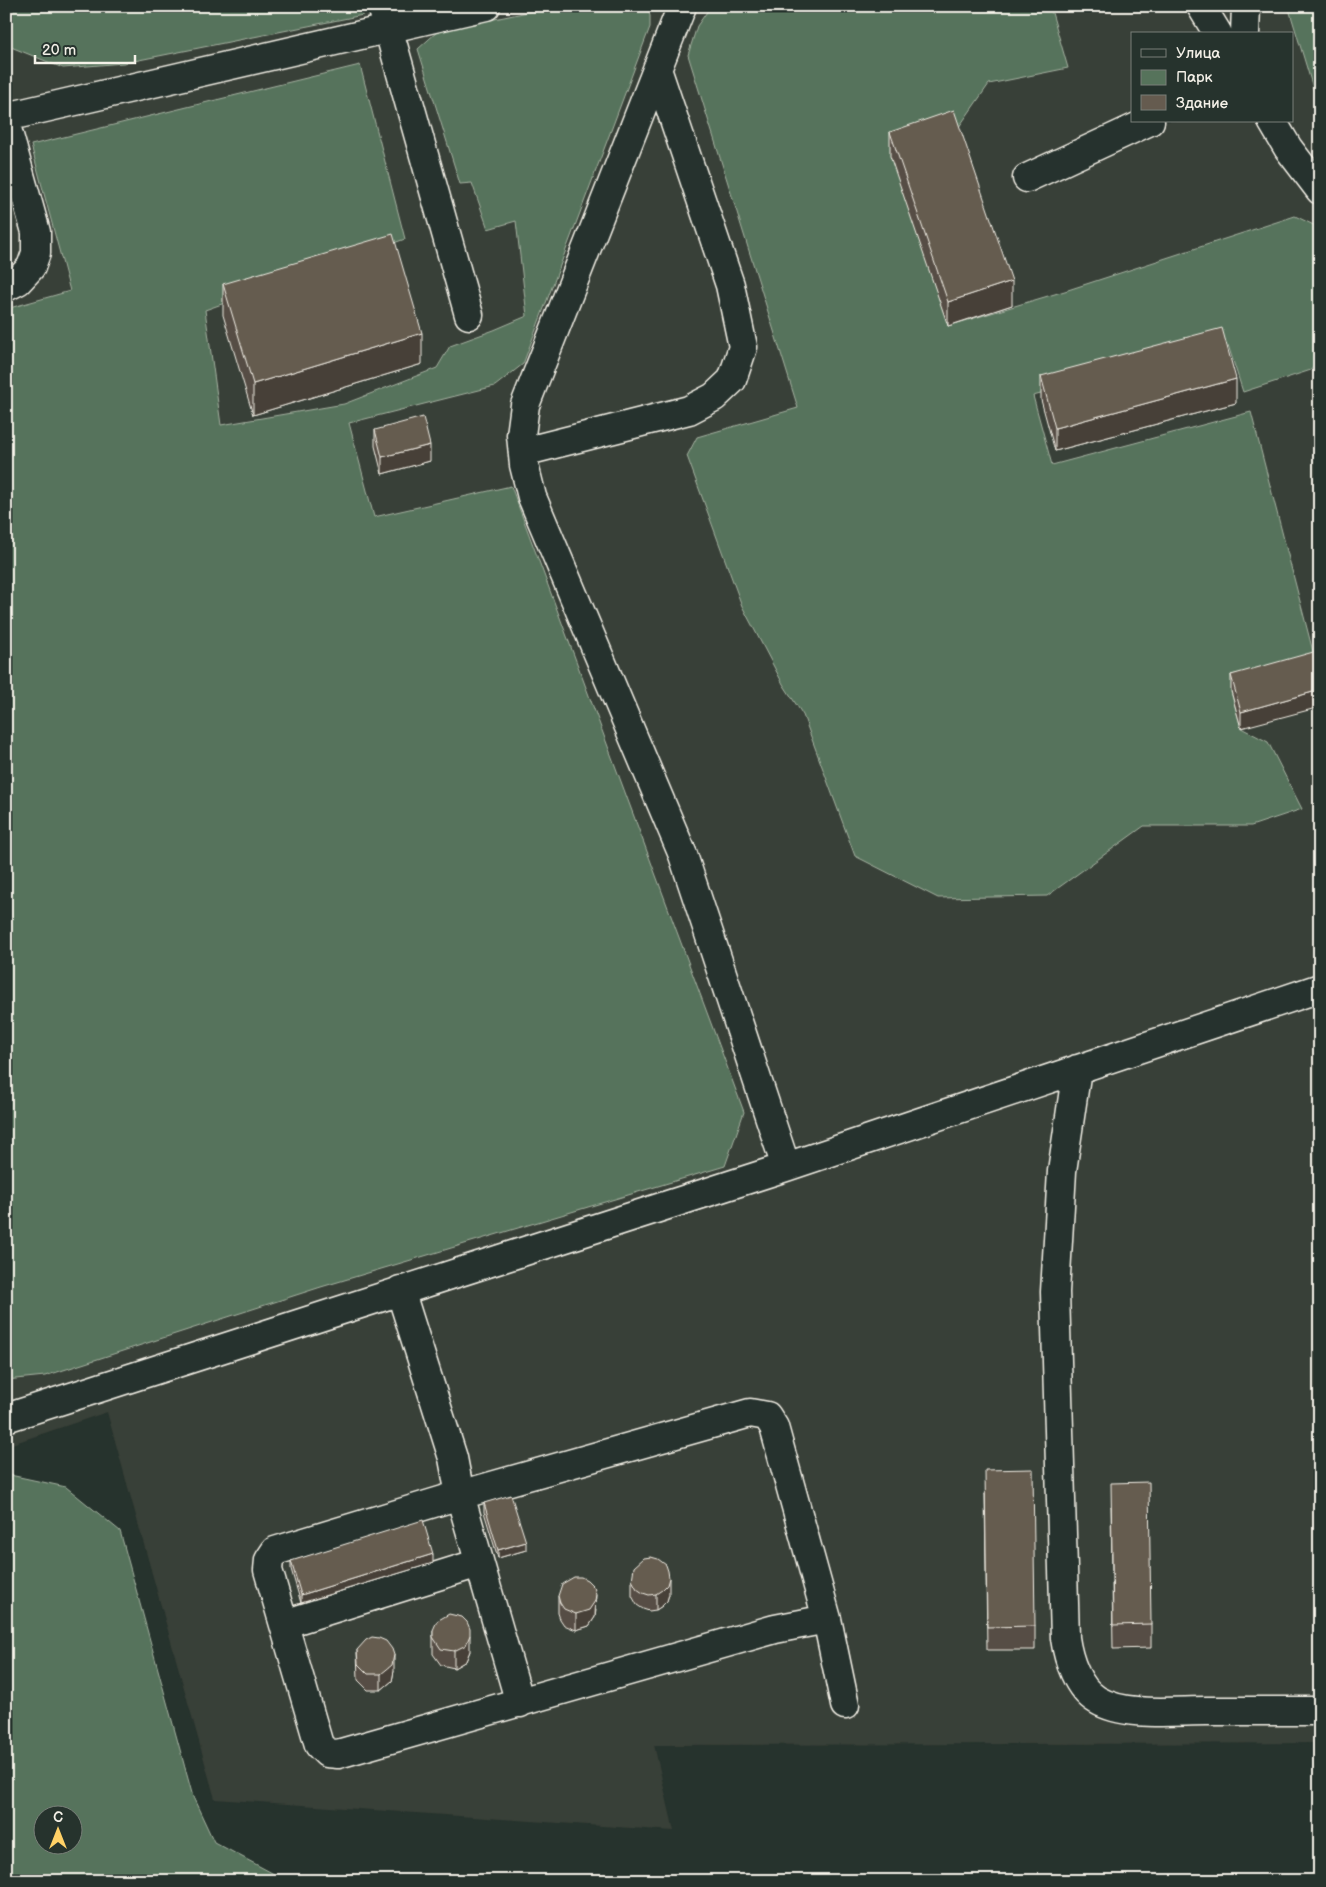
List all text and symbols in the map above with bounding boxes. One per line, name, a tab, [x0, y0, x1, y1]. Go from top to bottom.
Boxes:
scale bar	[35, 32, 135, 64]
legend	[1131, 32, 1294, 122]
text: 20 m	[42, 41, 76, 60]
text: Улица	[1176, 44, 1221, 63]
text: Парк	[1176, 68, 1213, 87]
text: Здание	[1176, 94, 1228, 113]
north arrow	[32, 1804, 82, 1854]
text: С	[53, 1809, 63, 1826]

